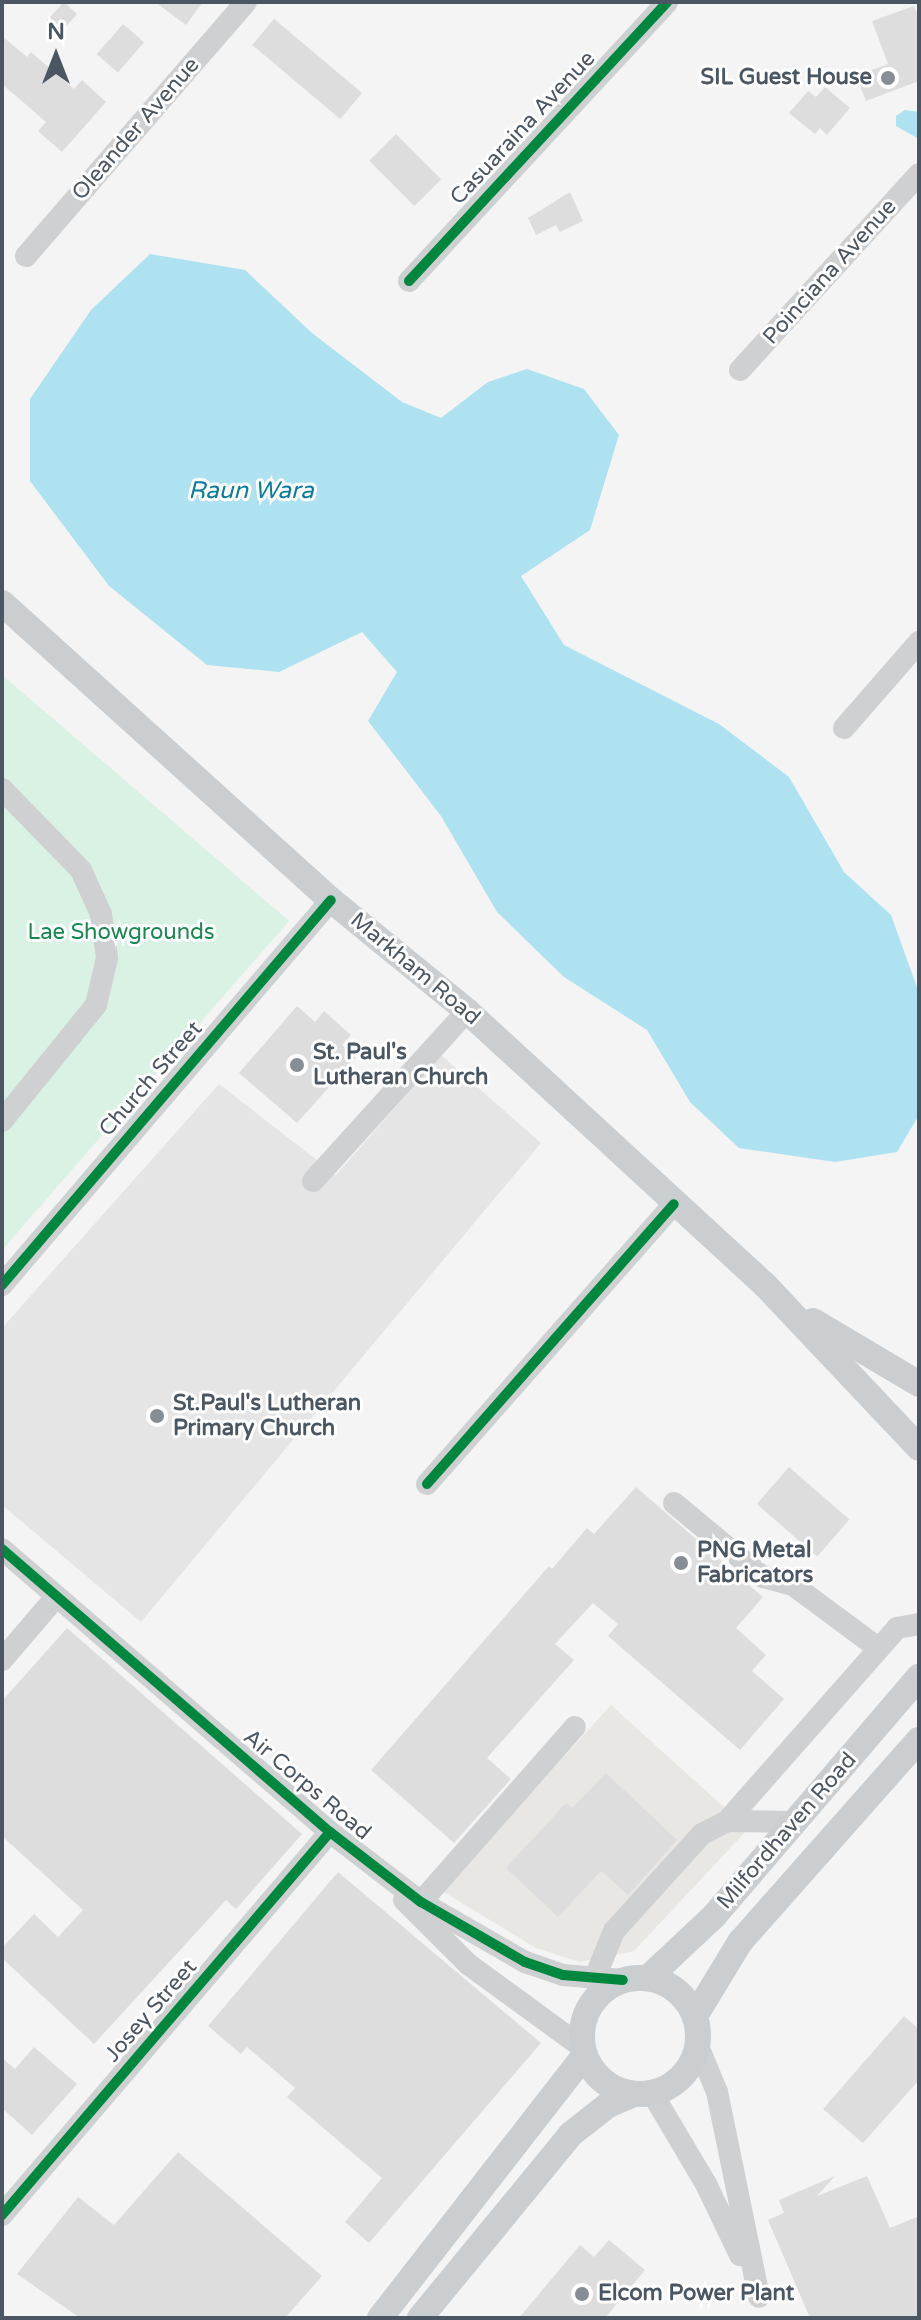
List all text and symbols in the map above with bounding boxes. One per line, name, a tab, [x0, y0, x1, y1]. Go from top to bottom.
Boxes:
north arrow	[16, 16, 96, 96]
text: N	[47, 19, 65, 45]
street label: Casuaraina Avenue	[445, 46, 601, 210]
street label: Oleander Avenue	[67, 52, 205, 206]
place label: SIL Guest House	[701, 65, 872, 91]
marker: SIL Guest House	[879, 69, 897, 87]
street label: Poinciana Avenue	[758, 194, 902, 350]
water label: Raun Wara	[188, 477, 314, 505]
street label: Markham Road	[345, 907, 485, 1031]
park label: Lae Showgrounds	[27, 920, 215, 946]
street label: Church Street	[94, 1016, 208, 1142]
place label: St. Paul's Lutheran Church	[313, 1039, 488, 1090]
marker: St. Paul's Lutheran Church	[288, 1056, 306, 1074]
place label: St.Paul's Lutheran Primary Church	[173, 1390, 361, 1442]
marker: St.Paul's Lutheran Primary Church	[148, 1407, 166, 1425]
place label: PNG Metal Fabricators	[697, 1537, 813, 1588]
marker: PNG Metal Fabricators	[672, 1554, 690, 1572]
street label: Air Corps Road	[238, 1724, 376, 1846]
street label: Milfordhaven Road	[712, 1747, 862, 1915]
street label: Josey Street	[99, 1954, 203, 2068]
place label: Elcom Power Plant	[598, 2281, 794, 2307]
marker: Elcom Power Plant	[573, 2285, 591, 2303]

